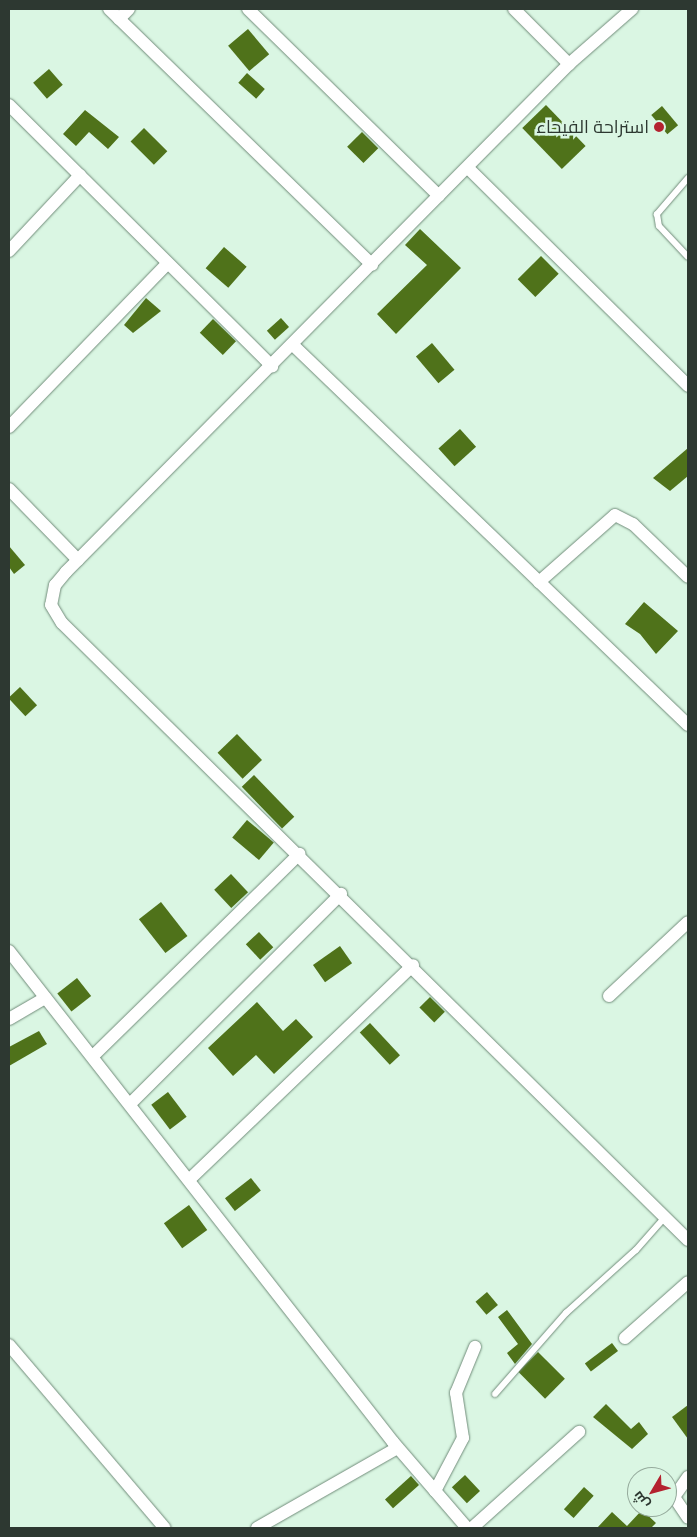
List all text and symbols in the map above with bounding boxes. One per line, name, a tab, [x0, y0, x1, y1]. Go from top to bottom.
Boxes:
place label: استراحة الفيحاء	[536, 116, 649, 138]
marker: استراحة الفيحاء	[653, 121, 665, 133]
north arrow	[627, 1467, 677, 1517]
text: ش	[629, 1488, 653, 1512]

